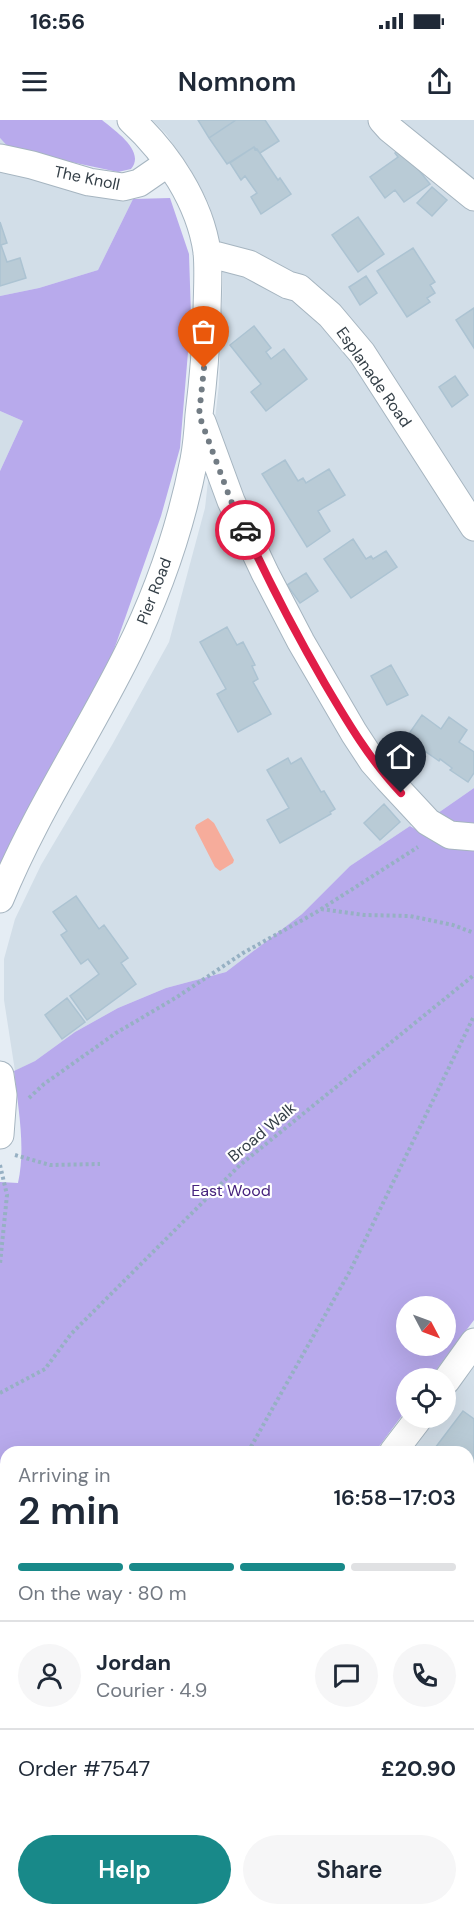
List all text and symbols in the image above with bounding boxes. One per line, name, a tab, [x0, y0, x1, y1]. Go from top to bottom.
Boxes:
text: 16:56	[30, 7, 85, 36]
text: Nomnom	[178, 64, 296, 99]
icon: menu	[18, 65, 51, 98]
icon: share	[423, 65, 456, 98]
street label: The Knoll	[52, 161, 122, 195]
pin	[178, 306, 229, 368]
icon: bag	[187, 315, 220, 348]
street label: Esplanade Road	[332, 323, 416, 431]
courier	[215, 500, 275, 560]
icon: car	[229, 514, 262, 547]
street label: Pier Road	[132, 555, 176, 627]
pin	[375, 731, 426, 793]
icon: home	[384, 740, 417, 773]
street label: Broad Walk	[224, 1097, 300, 1167]
park label: East Wood	[191, 1180, 271, 1201]
north arrow	[396, 1296, 456, 1356]
map controls	[396, 1296, 456, 1428]
button: locate	[396, 1368, 456, 1428]
text: Arriving in	[18, 1462, 110, 1488]
text: 16:58–17:03	[333, 1483, 456, 1512]
text: 2 min	[18, 1485, 120, 1536]
text: On the way · 80 m	[18, 1580, 186, 1606]
button: person	[18, 1644, 81, 1707]
button: chat	[315, 1644, 378, 1707]
button: phone	[393, 1644, 456, 1707]
text: Jordan	[96, 1648, 171, 1677]
text: Courier · 4.9	[96, 1677, 207, 1703]
text: Order #7547	[18, 1754, 150, 1783]
text: £20.90	[381, 1754, 456, 1783]
button: Help	[18, 1835, 231, 1904]
button: Share	[243, 1835, 456, 1904]

